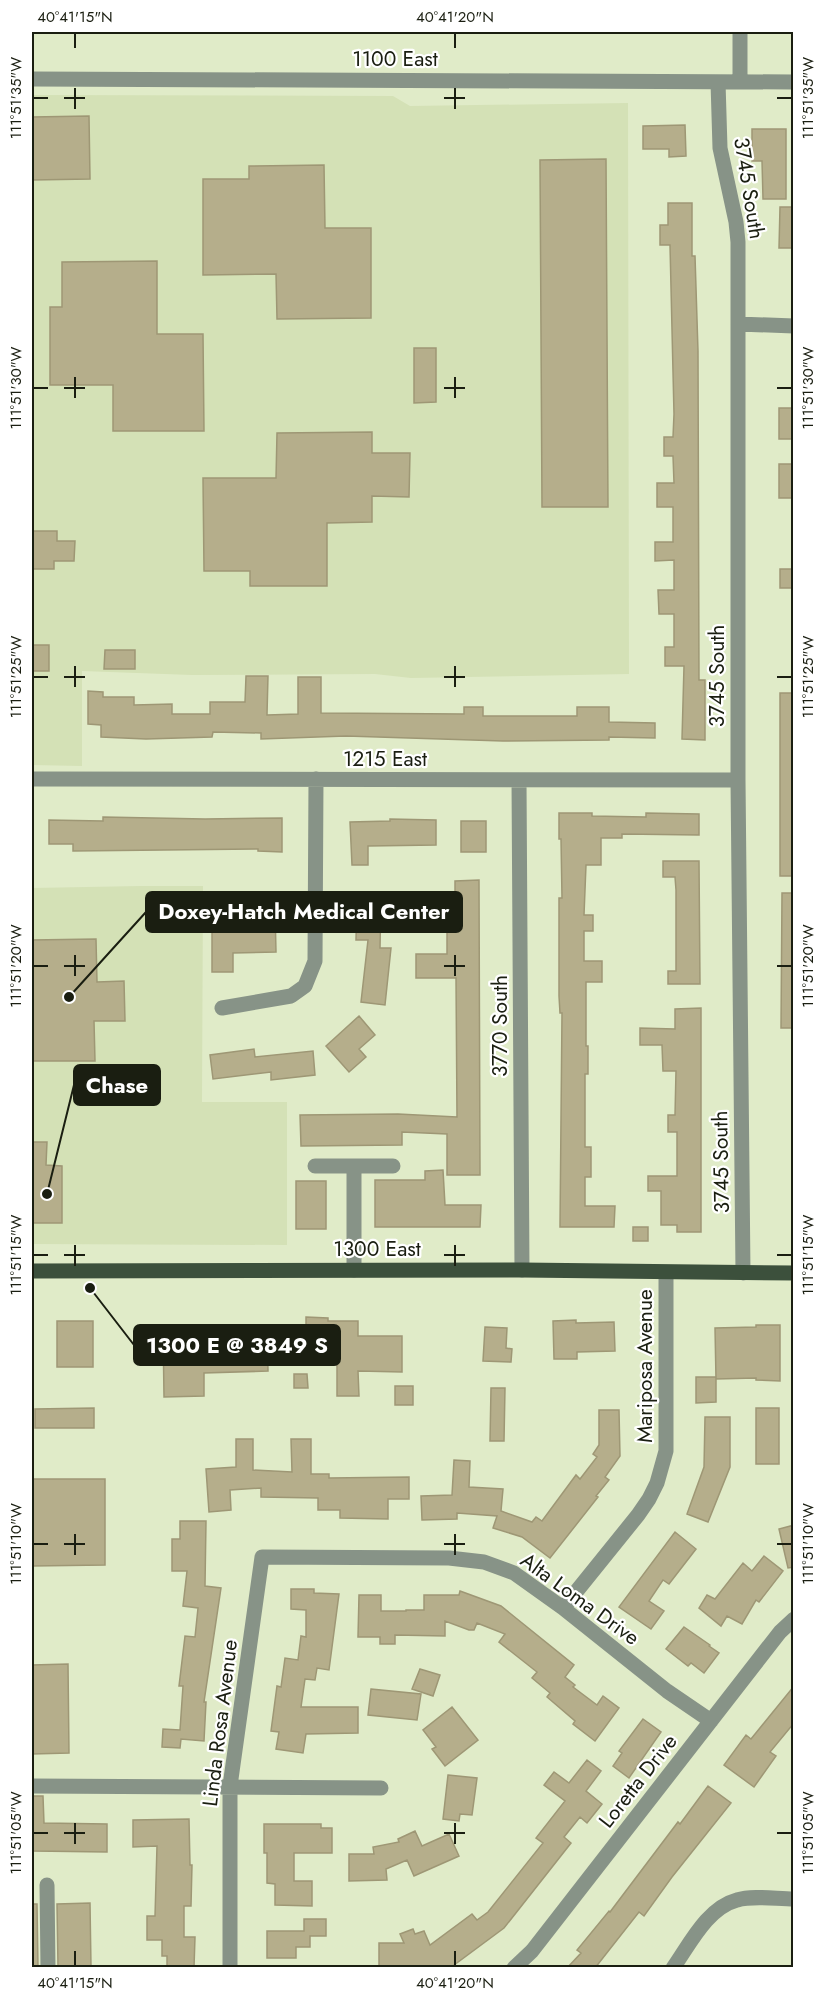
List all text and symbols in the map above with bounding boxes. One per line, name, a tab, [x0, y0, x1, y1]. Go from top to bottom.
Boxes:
text: 40°41'15"N	[37, 6, 113, 28]
text: 40°41'20"N	[416, 6, 494, 28]
street label: 1100 East	[352, 44, 438, 74]
text: 111°51'35"W	[5, 57, 27, 139]
text: 111°51'35"W	[797, 57, 819, 139]
street label: 3745 South	[726, 135, 772, 241]
text: 111°51'30"W	[5, 346, 27, 429]
text: 111°51'30"W	[797, 346, 819, 429]
street label: 3745 South	[702, 625, 732, 727]
text: 111°51'25"W	[5, 635, 27, 718]
text: 111°51'25"W	[797, 635, 819, 718]
street label: 1215 East	[343, 744, 427, 774]
callout: Doxey-Hatch Medical Center	[146, 892, 462, 932]
text: Doxey-Hatch Medical Center	[158, 895, 450, 927]
text: 111°51'20"W	[5, 924, 27, 1008]
text: 111°51'20"W	[797, 924, 819, 1008]
street label: 3770 South	[485, 975, 515, 1077]
callout: Chase	[74, 1065, 160, 1105]
text: Chase	[86, 1069, 148, 1101]
street label: 3745 South	[705, 1110, 737, 1214]
text: 111°51'15"W	[5, 1214, 27, 1295]
text: 111°51'15"W	[797, 1214, 819, 1295]
street label: 1300 East	[333, 1234, 421, 1264]
street label: Mariposa Avenue	[630, 1289, 660, 1443]
callout: 1300 E @ 3849 S	[134, 1325, 340, 1365]
text: 1300 E @ 3849 S	[146, 1329, 328, 1361]
text: 111°51'10"W	[5, 1503, 27, 1585]
text: 111°51'10"W	[797, 1503, 819, 1585]
street label: Alta Loma Drive	[514, 1546, 646, 1653]
street label: Linda Rosa Avenue	[195, 1638, 245, 1808]
street label: Loretta Drive	[592, 1728, 684, 1834]
text: 111°51'05"W	[5, 1791, 27, 1875]
text: 111°51'05"W	[797, 1791, 819, 1875]
text: 40°41'15"N	[37, 1972, 113, 1994]
text: 40°41'20"N	[416, 1972, 494, 1994]

